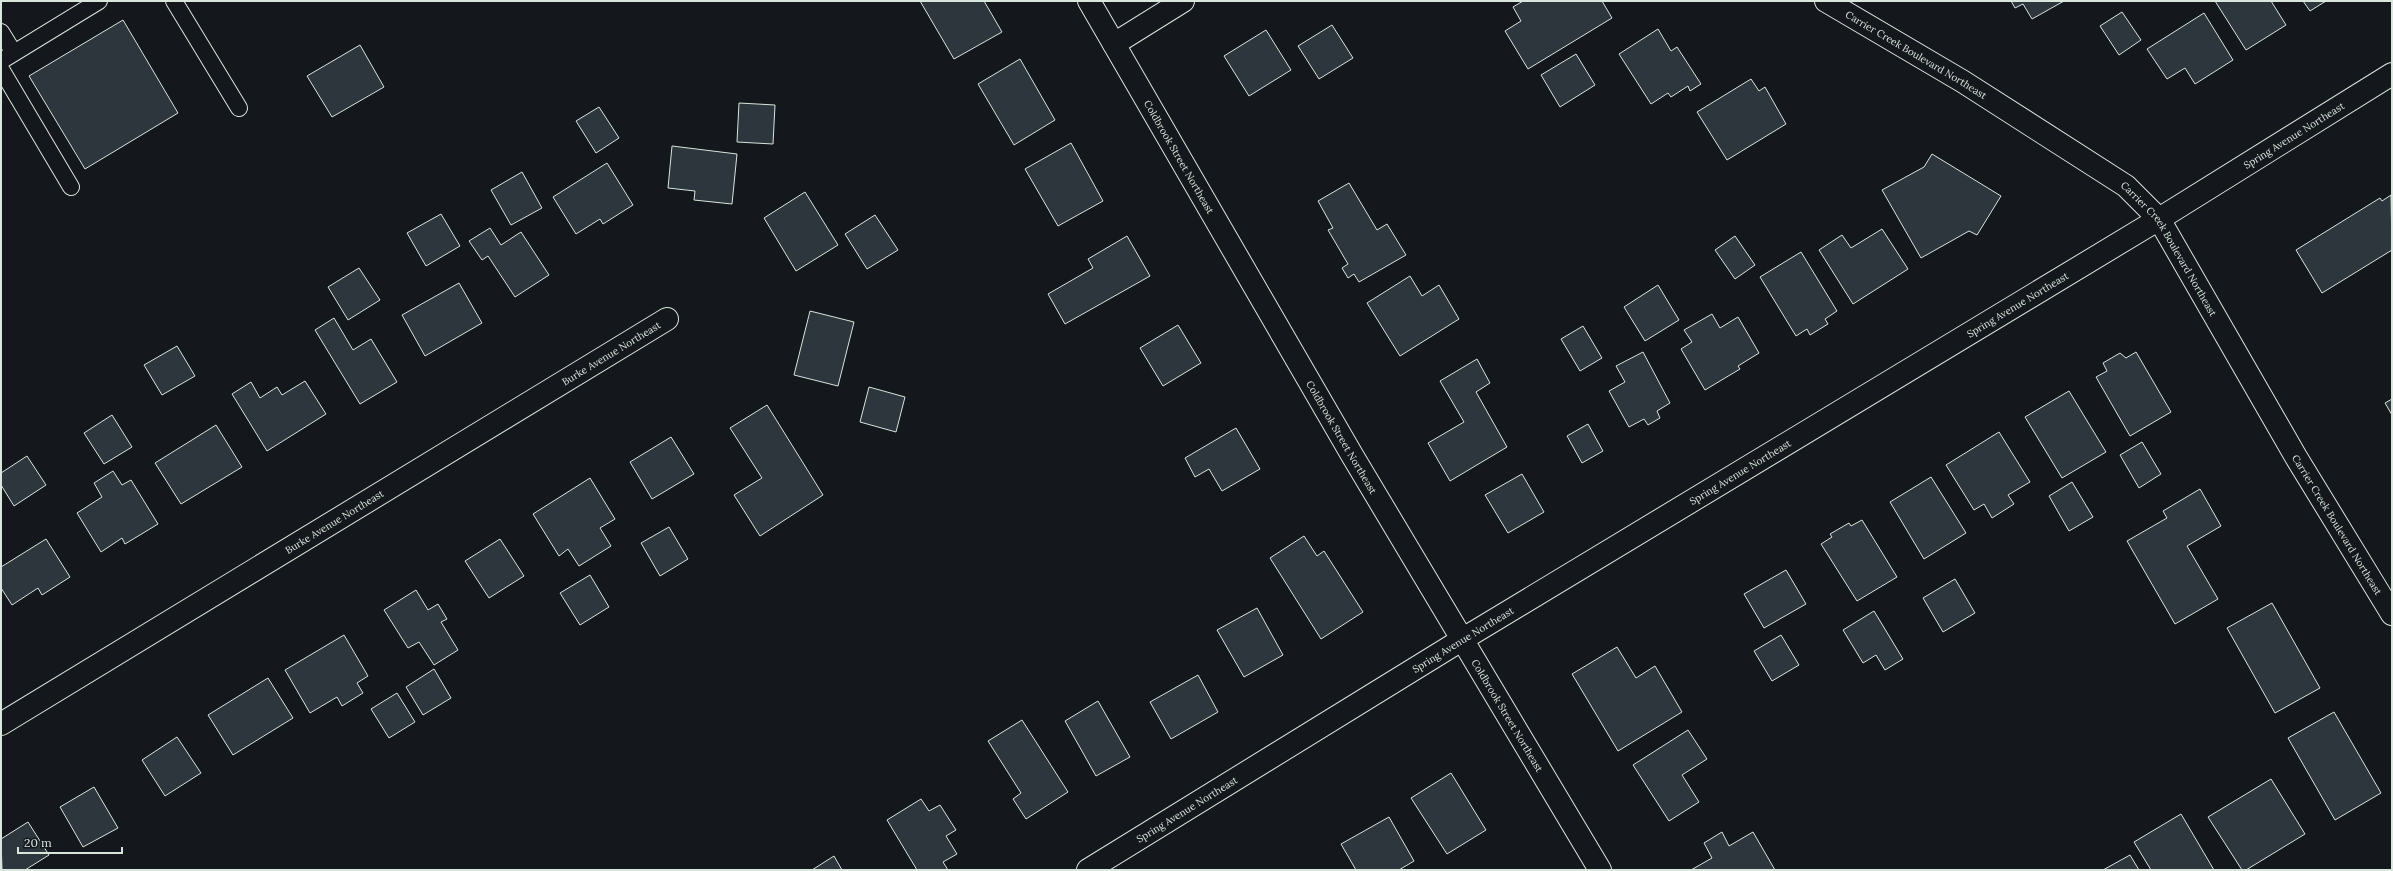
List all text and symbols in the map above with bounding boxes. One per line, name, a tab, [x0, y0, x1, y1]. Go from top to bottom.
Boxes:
street label: Carrier Creek Boulevard Northeast	[1843, 8, 1989, 102]
street label: Coldbrook Street Northeast	[1141, 98, 1217, 216]
street label: Spring Avenue Northeast	[2241, 99, 2347, 171]
street label: Carrier Creek Boulevard Northeast	[2119, 178, 2220, 318]
street label: Spring Avenue Northeast	[1964, 269, 2071, 340]
street label: Burke Avenue Northeast	[559, 318, 663, 388]
street label: Coldbrook Street Northeast	[1304, 378, 1380, 496]
street label: Spring Avenue Northeast	[1687, 436, 1793, 507]
street label: Carrier Creek Boulevard Northeast	[2289, 452, 2385, 597]
street label: Burke Avenue Northeast	[282, 486, 386, 556]
street label: Spring Avenue Northeast	[1410, 604, 1516, 675]
street label: Coldbrook Street Northeast	[1469, 657, 1546, 774]
street label: Spring Avenue Northeast	[1134, 773, 1240, 845]
scale bar	[18, 829, 122, 855]
text: 20 m	[24, 835, 52, 850]

